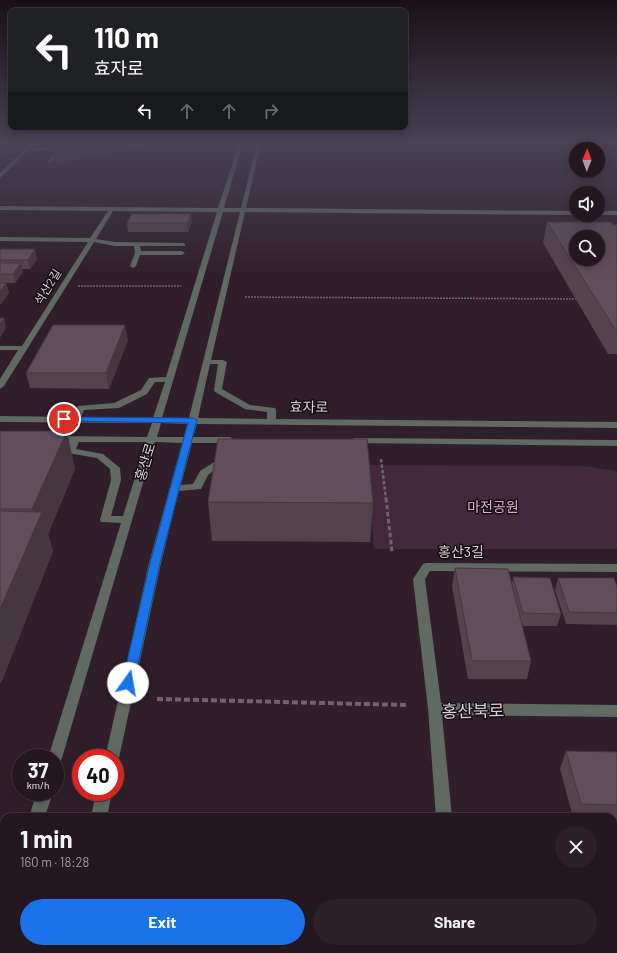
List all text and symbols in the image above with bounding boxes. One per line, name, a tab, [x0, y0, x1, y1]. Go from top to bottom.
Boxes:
text: 110 m	[94, 20, 159, 54]
icon: left	[28, 24, 80, 76]
text: 효자로	[94, 57, 144, 79]
icon: left	[134, 100, 156, 122]
icon: ahead	[176, 100, 198, 122]
icon: ahead	[218, 100, 240, 122]
icon: right	[260, 100, 282, 122]
north arrow	[569, 142, 605, 178]
map controls	[569, 142, 605, 266]
button: sound	[569, 186, 605, 222]
button: search	[569, 230, 605, 266]
street label: 석산2길	[31, 266, 64, 307]
street label: 효자로	[290, 398, 329, 415]
pin	[47, 402, 81, 436]
icon: arrive	[53, 408, 75, 430]
street label: 홍산로	[131, 441, 158, 483]
park label: 마전공원	[467, 498, 519, 515]
street label: 홍산3길	[438, 543, 484, 560]
position arrow	[107, 662, 149, 704]
street label: 홍산북로	[442, 699, 504, 721]
speed limit sign: 40	[72, 749, 124, 801]
text: 37	[28, 758, 48, 782]
text: km/h	[27, 779, 49, 791]
text: 1 min	[20, 824, 73, 853]
button: close	[555, 826, 597, 868]
text: 160 m · 18:28	[20, 854, 89, 870]
button: Exit	[20, 899, 305, 945]
button: Share	[313, 899, 597, 945]

